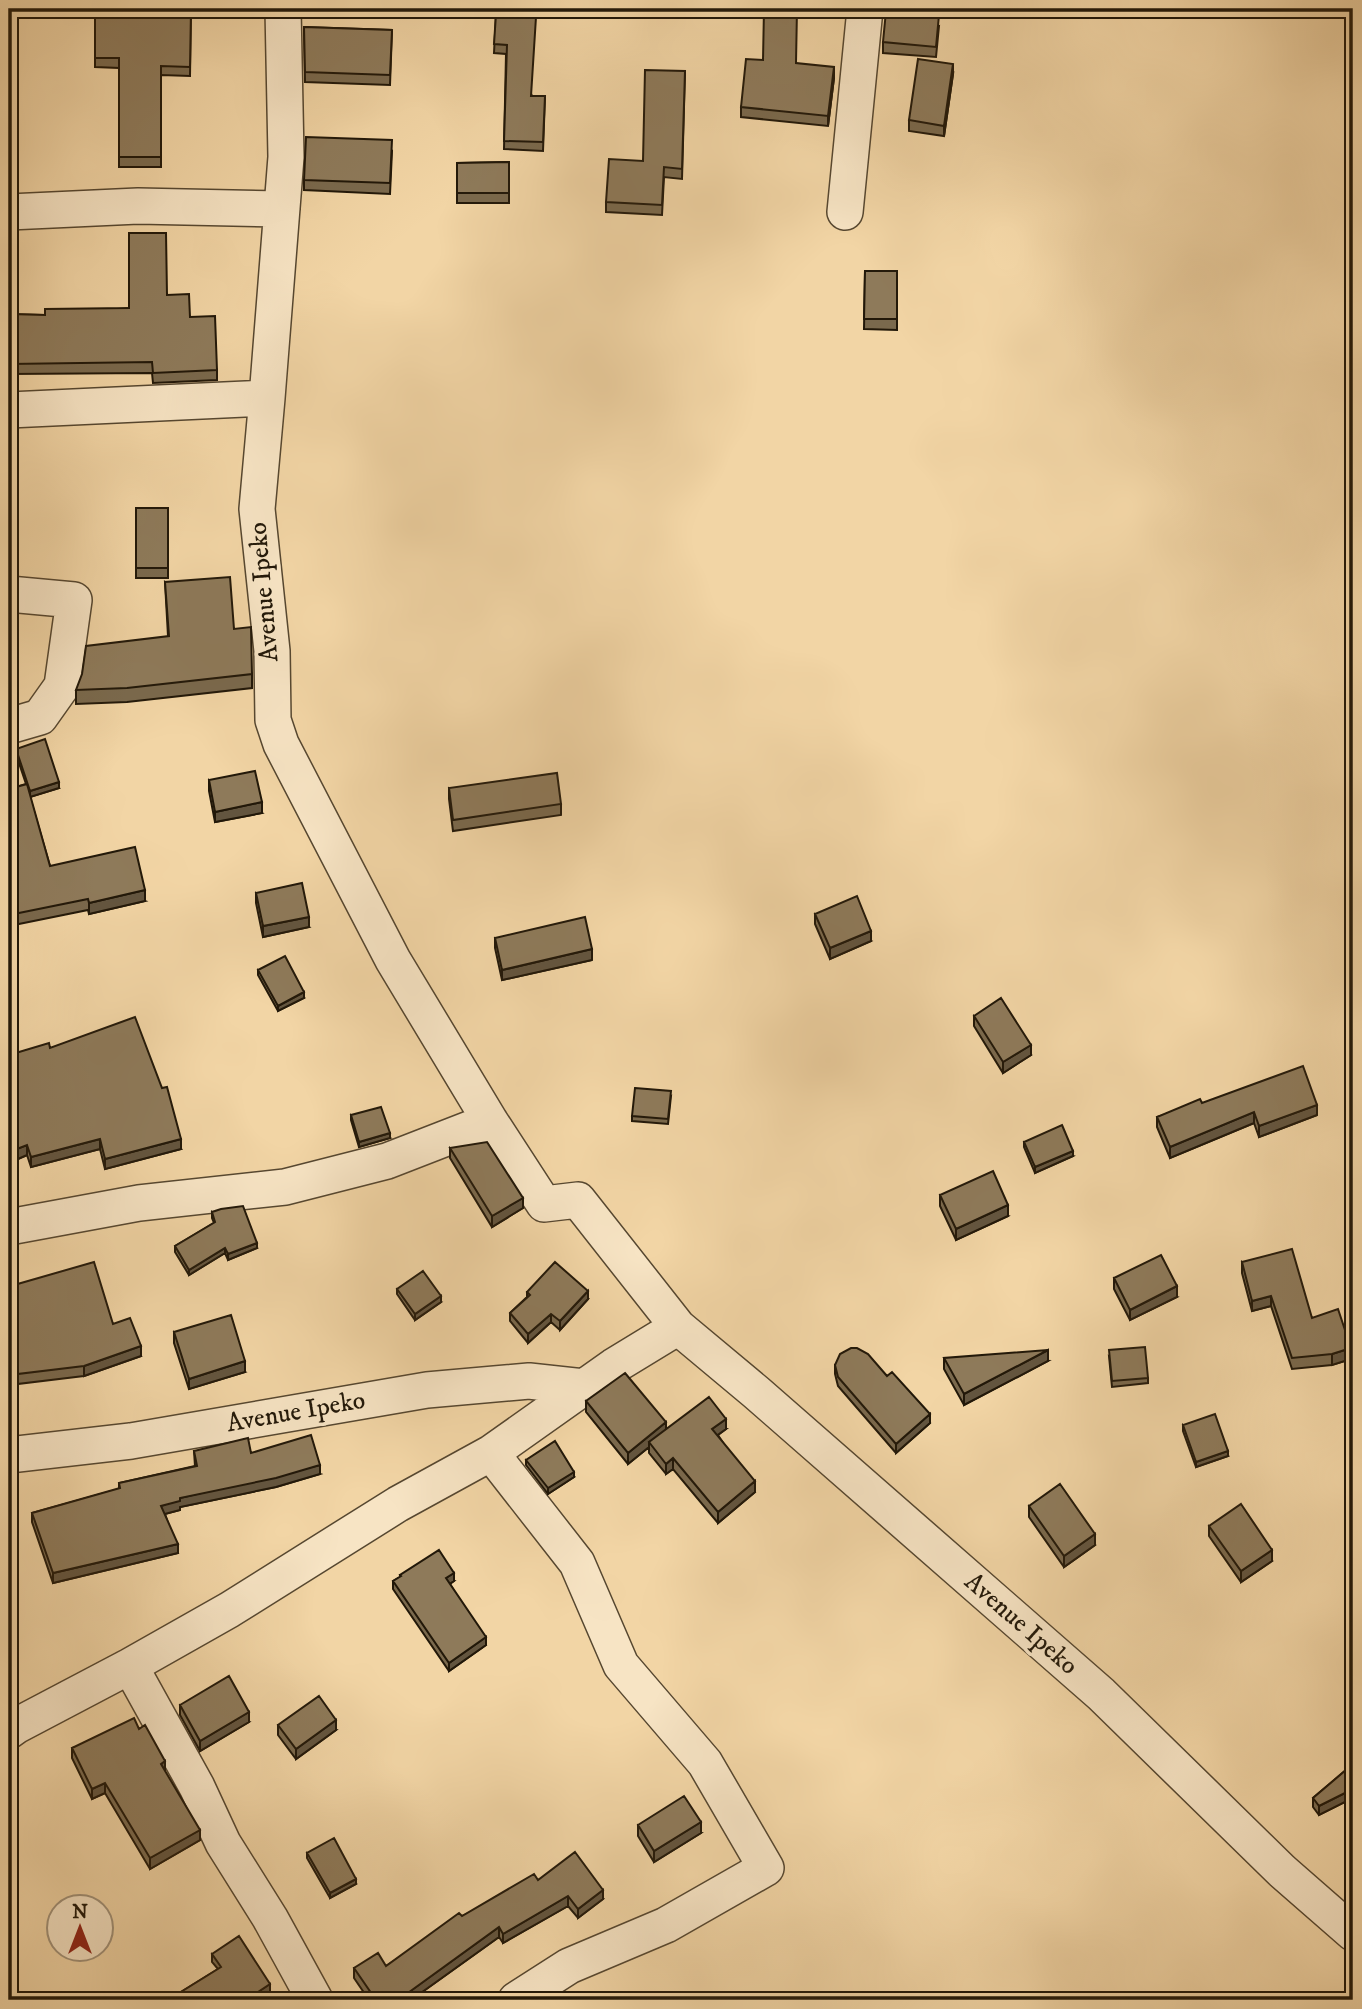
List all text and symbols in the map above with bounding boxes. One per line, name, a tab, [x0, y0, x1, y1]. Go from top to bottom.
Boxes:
street label: Avenue Ipeko	[241, 521, 287, 663]
street label: Avenue Ipeko	[224, 1384, 368, 1440]
street label: Avenue Ipeko	[957, 1566, 1085, 1682]
north arrow	[46, 1894, 116, 1964]
text: N	[72, 1901, 88, 1924]

